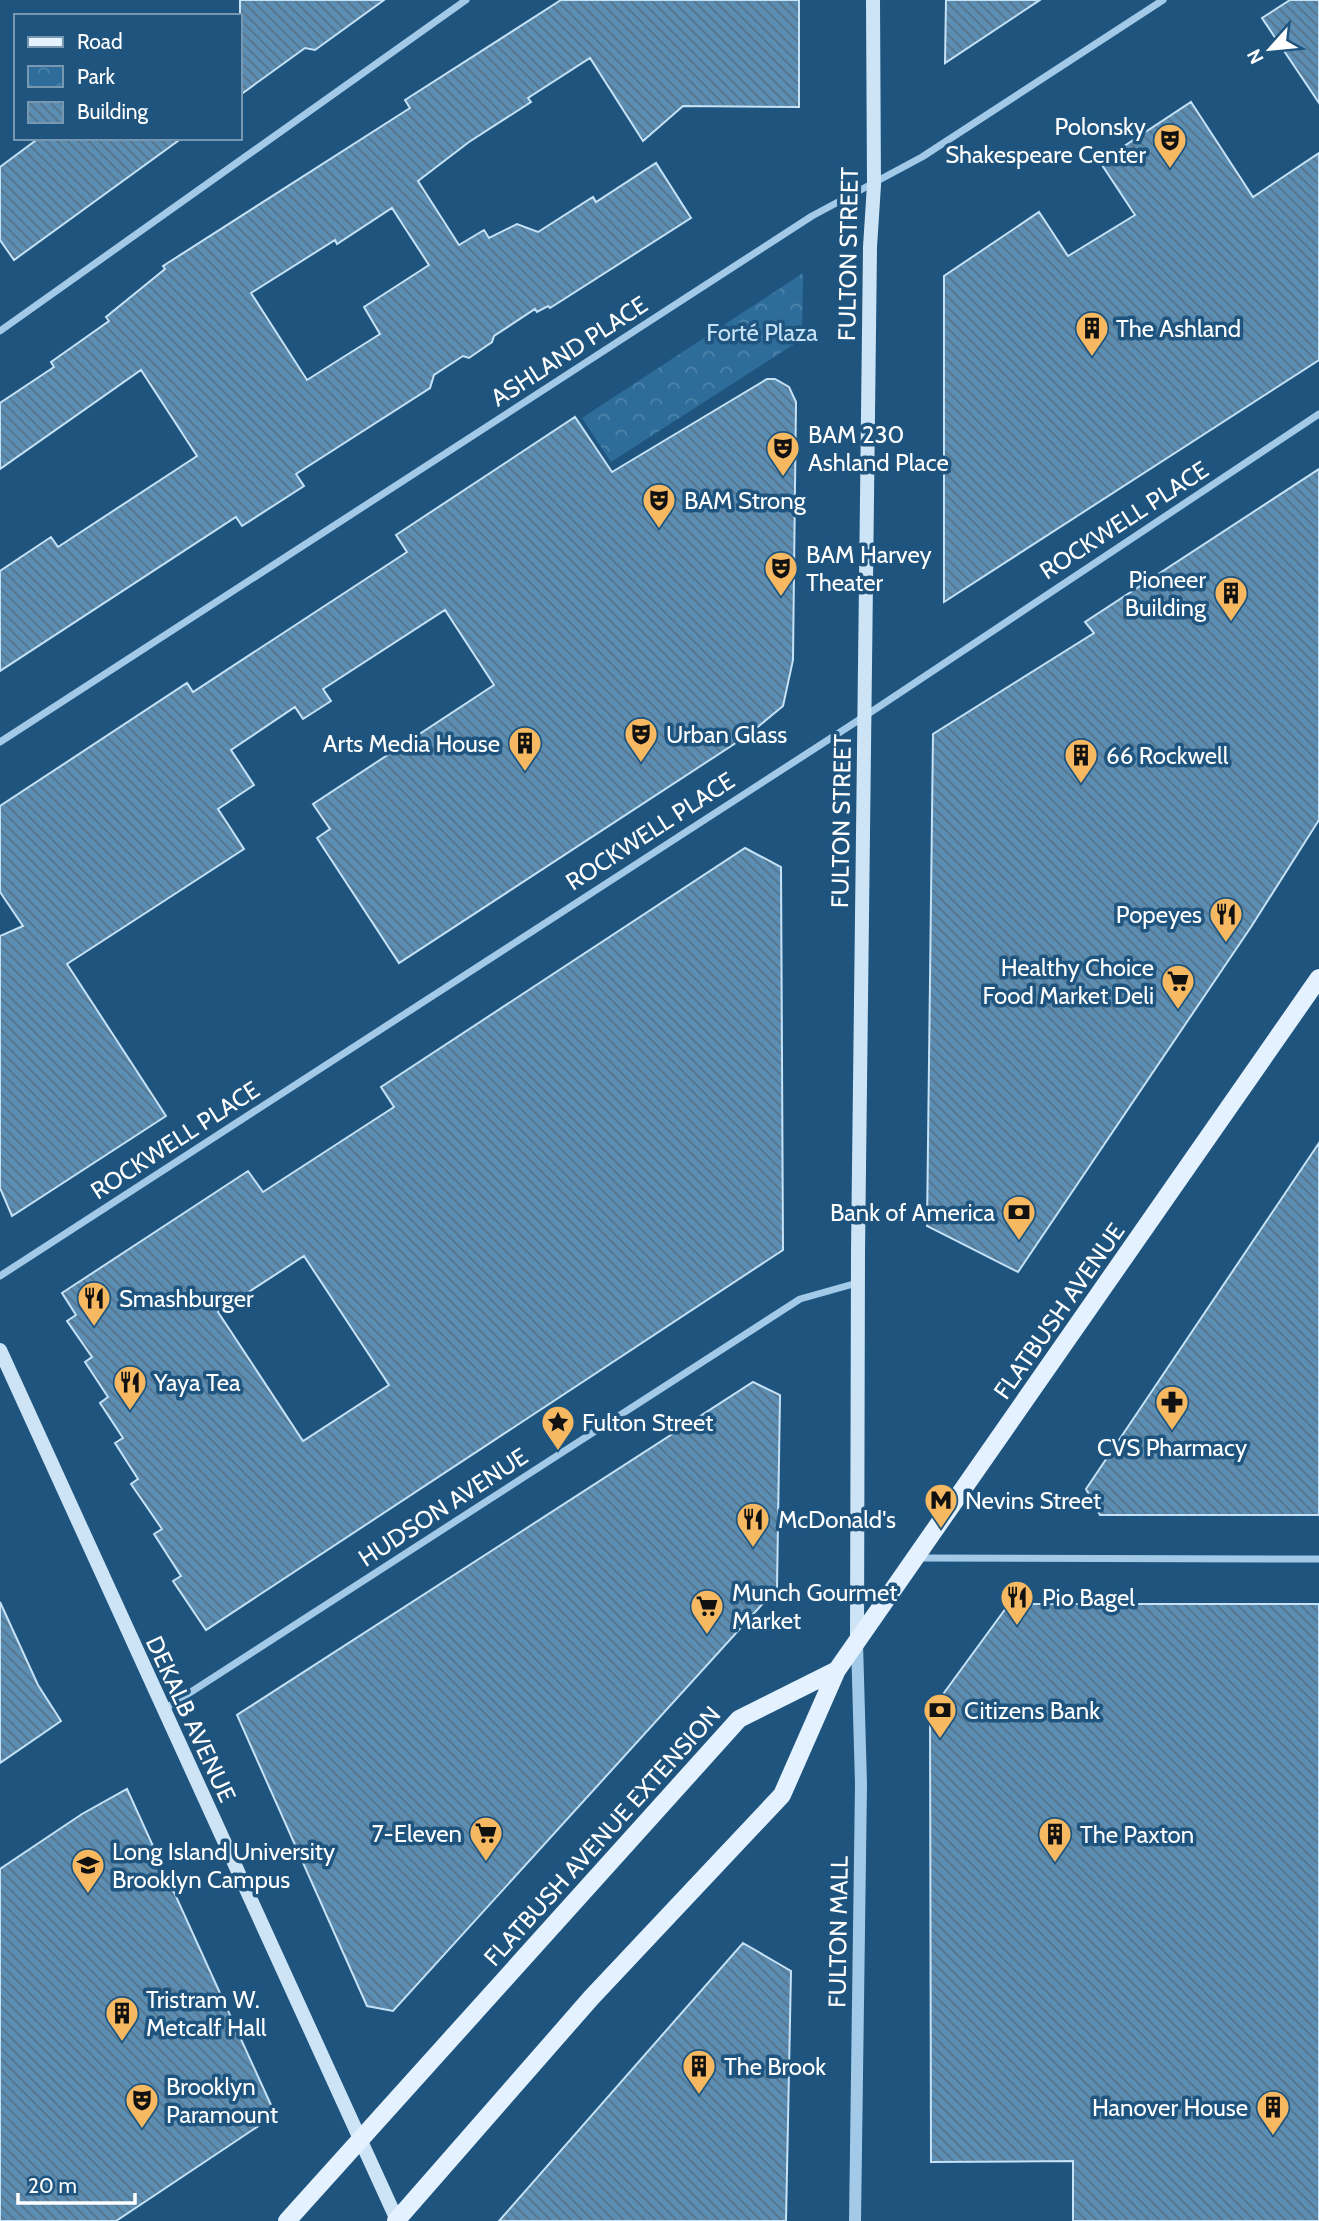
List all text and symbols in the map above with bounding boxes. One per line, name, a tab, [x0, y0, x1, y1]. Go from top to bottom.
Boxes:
legend	[14, 14, 242, 140]
north arrow	[1235, 14, 1305, 84]
text: Road	[77, 29, 123, 54]
text: N	[1242, 45, 1269, 68]
text: Park	[77, 64, 115, 89]
text: Building	[77, 99, 149, 124]
place label: Polonsky Shakespeare Center	[945, 112, 1146, 169]
theatre icon: Polonsky Shakespeare Center	[1151, 121, 1189, 170]
street label: FULTON STREET	[832, 167, 864, 341]
street label: ASHLAND PLACE	[485, 290, 653, 412]
building icon: The Ashland	[1073, 309, 1111, 358]
place label: The Ashland	[1116, 314, 1241, 343]
park label: Forté Plaza	[706, 318, 818, 347]
place label: BAM 230 Ashland Place	[808, 420, 949, 477]
theatre icon: BAM 230 Ashland Place	[764, 429, 802, 478]
street label: ROCKWELL PLACE	[1034, 455, 1214, 585]
theatre icon: BAM Strong	[640, 481, 678, 530]
place label: BAM Strong	[684, 486, 807, 515]
place label: BAM Harvey Theater	[806, 540, 932, 597]
theatre icon: BAM Harvey Theater	[762, 549, 800, 598]
place label: Pioneer Building	[1125, 565, 1207, 622]
building icon: Pioneer Building	[1212, 574, 1250, 623]
theatre icon: Urban Glass	[622, 715, 660, 764]
place label: Urban Glass	[666, 720, 787, 749]
building icon: Arts Media House	[506, 724, 544, 773]
place label: Arts Media House	[323, 729, 500, 758]
street label: FULTON STREET	[825, 734, 857, 908]
building icon: 66 Rockwell	[1062, 736, 1100, 785]
place label: 66 Rockwell	[1106, 741, 1229, 770]
street label: ROCKWELL PLACE	[560, 766, 740, 896]
restaurant icon: Popeyes	[1207, 895, 1245, 944]
place label: Popeyes	[1116, 900, 1202, 929]
place label: Healthy Choice Food Market Deli	[983, 953, 1154, 1010]
supermarket icon: Healthy Choice Food Market Deli	[1159, 962, 1197, 1011]
street label: ROCKWELL PLACE	[85, 1075, 265, 1205]
bank icon: Bank of America	[1000, 1193, 1038, 1242]
place label: Bank of America	[830, 1198, 995, 1227]
street label: FLATBUSH AVENUE	[987, 1217, 1131, 1405]
restaurant icon: Smashburger	[75, 1279, 113, 1328]
place label: Smashburger	[119, 1284, 254, 1313]
restaurant icon: Yaya Tea	[111, 1363, 149, 1412]
place label: Yaya Tea	[153, 1368, 241, 1397]
pharmacy icon: CVS Pharmacy	[1153, 1383, 1191, 1432]
place icon: Fulton Street	[539, 1403, 577, 1452]
place label: Fulton Street	[582, 1408, 713, 1437]
place label: CVS Pharmacy	[1097, 1433, 1247, 1462]
street label: HUDSON AVENUE	[353, 1442, 533, 1572]
metro station icon: Nevins Street	[922, 1481, 960, 1530]
place label: Nevins Street	[965, 1486, 1101, 1515]
restaurant icon: McDonald's	[734, 1500, 772, 1549]
place label: McDonald's	[778, 1505, 896, 1534]
place label: Munch Gourmet Market	[732, 1578, 897, 1635]
restaurant icon: Pio Bagel	[998, 1578, 1036, 1627]
place label: Pio Bagel	[1042, 1583, 1135, 1612]
supermarket icon: Munch Gourmet Market	[688, 1587, 726, 1636]
street label: DEKALB AVENUE	[140, 1631, 242, 1807]
bank icon: Citizens Bank	[921, 1691, 959, 1740]
place label: Citizens Bank	[964, 1696, 1100, 1725]
street label: FLATBUSH AVENUE EXTENSION	[478, 1700, 726, 1972]
supermarket icon: 7-Eleven	[467, 1814, 505, 1863]
building icon: The Paxton	[1036, 1815, 1074, 1864]
place label: 7-Eleven	[372, 1819, 462, 1848]
place label: The Paxton	[1080, 1820, 1194, 1849]
place label: Long Island University Brooklyn Campus	[112, 1837, 335, 1894]
school or university icon: Long Island University Brooklyn Campus	[69, 1846, 107, 1895]
street label: FULTON MALL	[822, 1856, 854, 2008]
place label: Tristram W. Metcalf Hall	[146, 1985, 267, 2042]
building icon: Tristram W. Metcalf Hall	[103, 1994, 141, 2043]
building icon: The Brook	[680, 2047, 718, 2096]
place label: The Brook	[724, 2052, 826, 2081]
place label: Brooklyn Paramount	[166, 2072, 278, 2129]
theatre icon: Brooklyn Paramount	[123, 2081, 161, 2130]
building icon: Hanover House	[1254, 2088, 1292, 2137]
place label: Hanover House	[1092, 2093, 1248, 2122]
scale bar	[18, 2162, 135, 2206]
text: 20 m	[28, 2173, 77, 2198]

